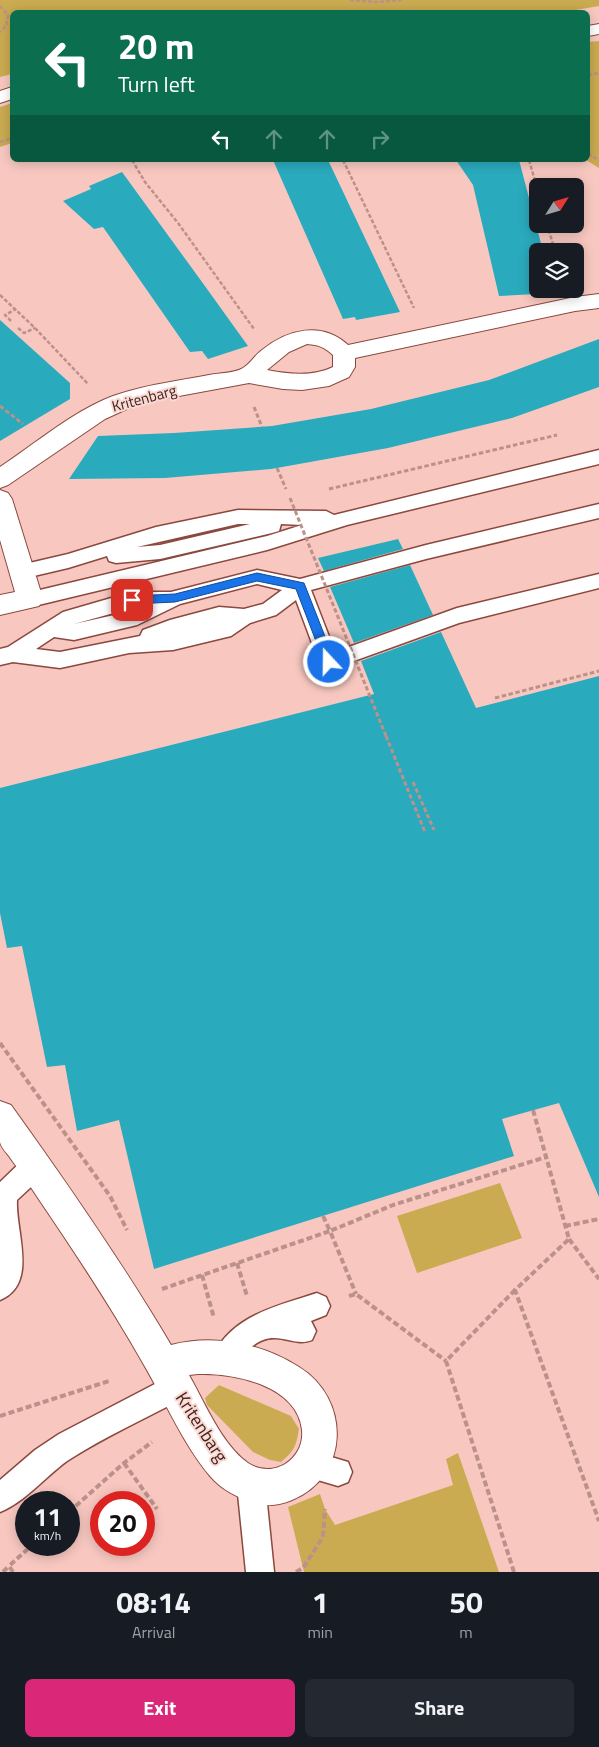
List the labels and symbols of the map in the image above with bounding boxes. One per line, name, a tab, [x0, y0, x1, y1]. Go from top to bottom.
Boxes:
north arrow	[529, 178, 584, 232]
street label: Kritenbarg	[109, 378, 179, 418]
pin	[111, 579, 153, 621]
position arrow	[302, 635, 354, 687]
street label: Kritenbarg	[169, 1386, 235, 1468]
speed limit sign: 20	[90, 1491, 155, 1556]

